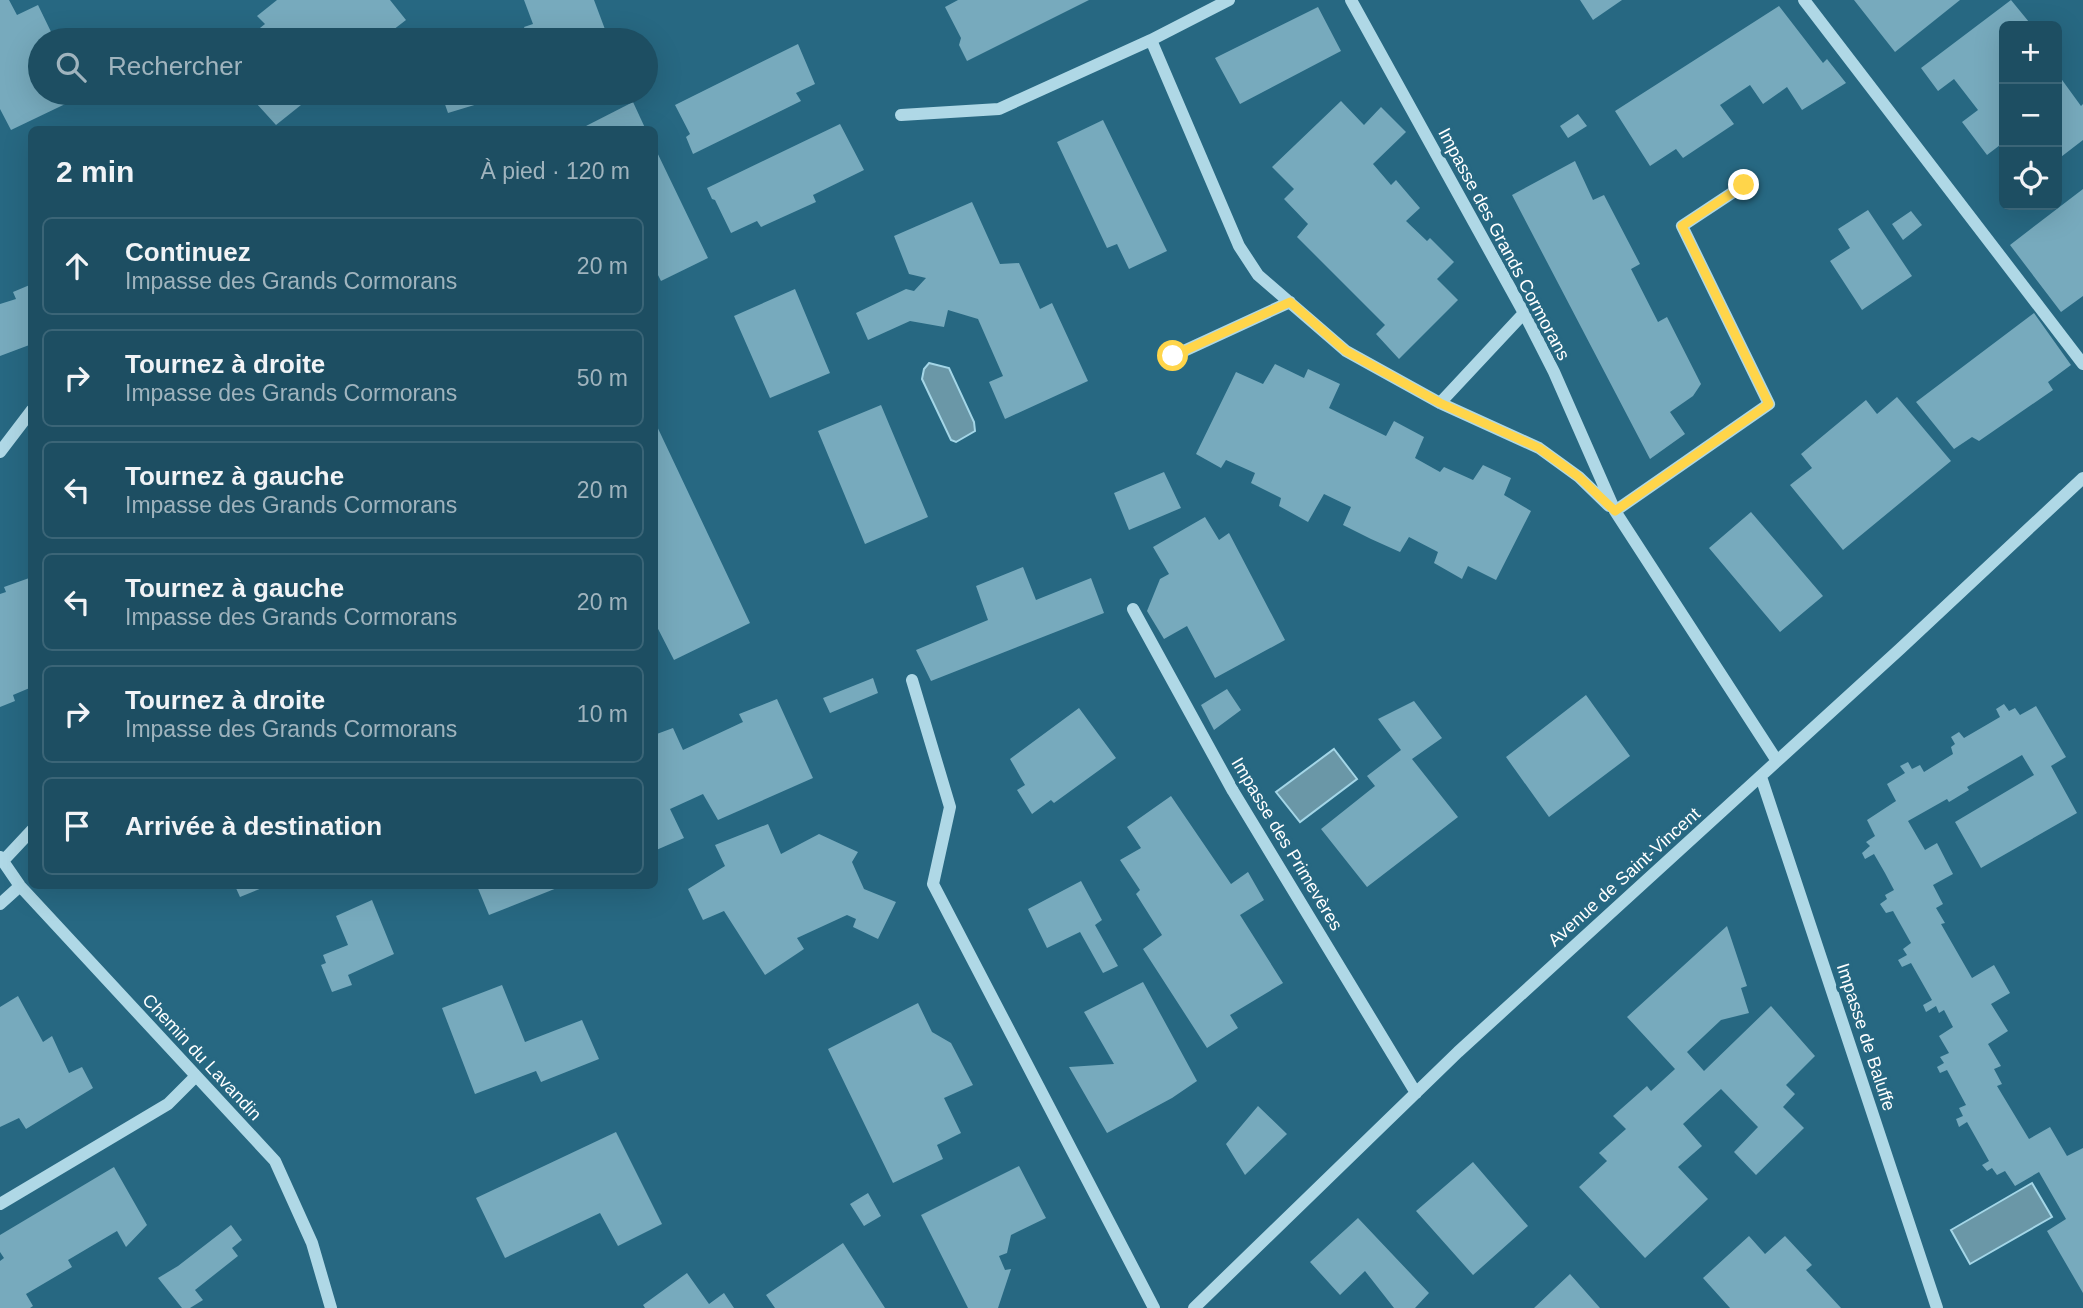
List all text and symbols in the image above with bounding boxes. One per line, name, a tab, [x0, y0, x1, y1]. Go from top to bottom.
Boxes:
map controls	[1999, 21, 2062, 210]
button: +	[1999, 21, 2062, 84]
search box	[28, 28, 658, 105]
icon: search	[52, 48, 90, 86]
text: Rechercher	[108, 51, 242, 81]
button: −	[1999, 84, 2062, 147]
street label: Impasse des Grands Cormorans	[1434, 124, 1574, 364]
button: locate	[1999, 147, 2062, 210]
text: 2 min	[56, 155, 134, 188]
text: À pied · 120 m	[480, 158, 630, 184]
route end	[1728, 169, 1759, 200]
text: Continuez	[125, 237, 251, 267]
icon: ahead	[58, 247, 96, 285]
text: 20 m	[577, 253, 628, 279]
text: Impasse des Grands Cormorans	[125, 268, 457, 294]
route start	[1157, 340, 1188, 371]
text: Tournez à droite	[125, 349, 325, 379]
icon: right	[58, 359, 96, 397]
text: 50 m	[577, 365, 628, 391]
text: Impasse des Grands Cormorans	[125, 380, 457, 406]
text: Tournez à gauche	[125, 461, 344, 491]
icon: left	[58, 471, 96, 509]
text: 20 m	[577, 477, 628, 503]
text: Impasse des Grands Cormorans	[125, 492, 457, 518]
text: Tournez à gauche	[125, 573, 344, 603]
icon: left	[58, 583, 96, 621]
text: 20 m	[577, 589, 628, 615]
text: Impasse des Grands Cormorans	[125, 604, 457, 630]
text: Tournez à droite	[125, 685, 325, 715]
icon: right	[58, 695, 96, 733]
text: 10 m	[577, 701, 628, 727]
text: Impasse des Grands Cormorans	[125, 716, 457, 742]
street label: Impasse des Primevères	[1227, 754, 1347, 934]
street label: Avenue de Saint-Vincent	[1544, 803, 1704, 951]
icon: arrive	[58, 807, 96, 845]
text: Arrivée à destination	[125, 811, 382, 841]
street label: Impasse de Baluffe	[1833, 961, 1899, 1113]
street label: Chemin du Lavandin	[138, 990, 266, 1124]

